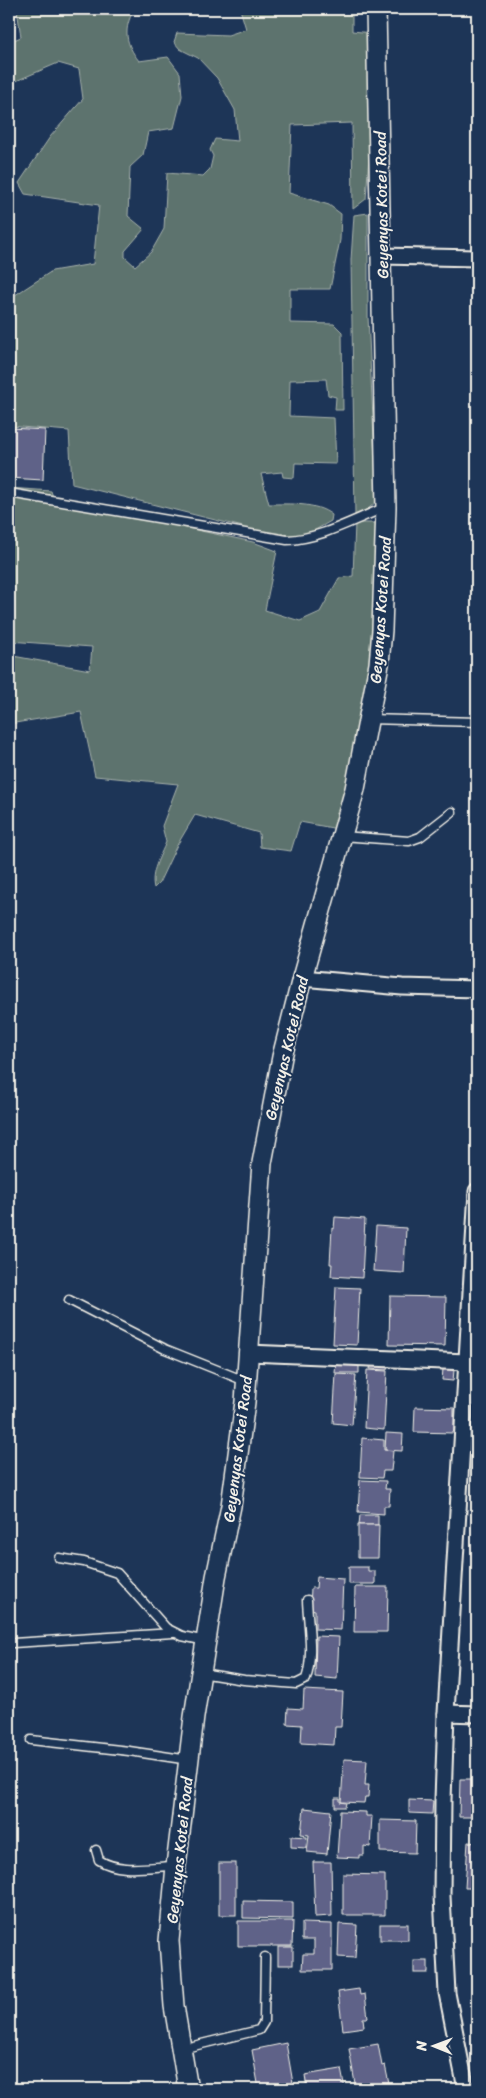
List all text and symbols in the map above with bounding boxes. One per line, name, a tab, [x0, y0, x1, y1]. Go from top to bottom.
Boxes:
street label: Geyenyas Kotei Road	[366, 130, 397, 279]
street label: Geyenyas Kotei Road	[361, 534, 400, 684]
street label: Geyenyas Kotei Road	[256, 972, 318, 1123]
street label: Geyenyas Kotei Road	[214, 1373, 261, 1524]
street label: Geyenyas Kotei Road	[157, 1774, 202, 1925]
north arrow	[408, 2020, 458, 2070]
text: N	[409, 2040, 434, 2052]

